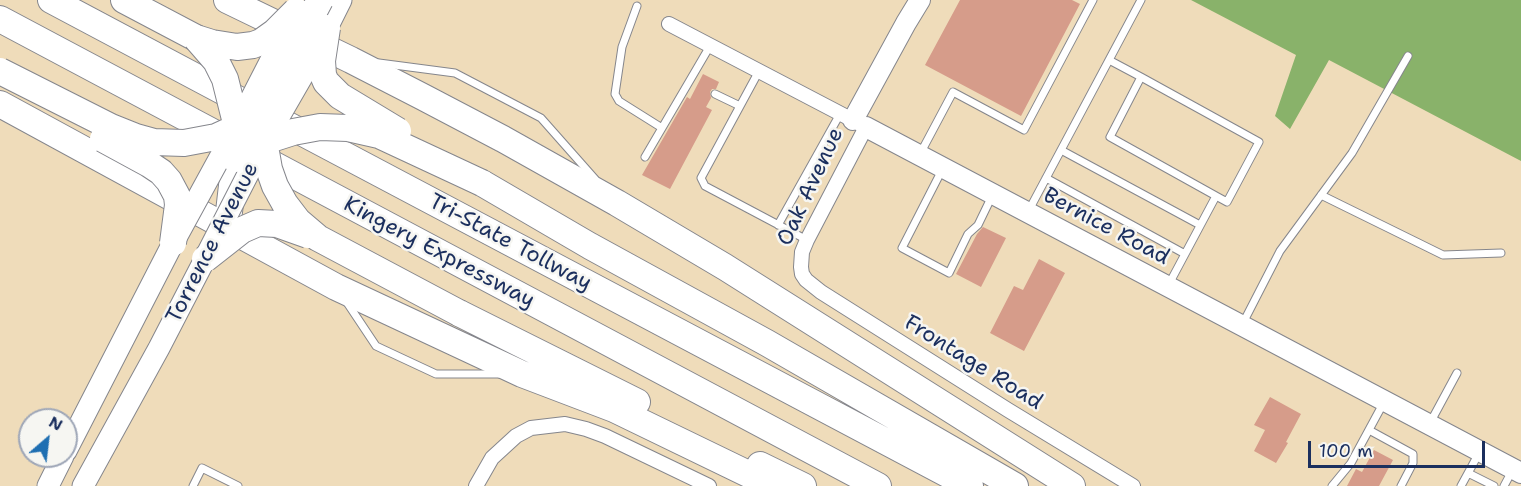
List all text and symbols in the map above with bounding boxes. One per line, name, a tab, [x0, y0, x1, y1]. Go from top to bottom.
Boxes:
street label: Oak Avenue	[772, 124, 850, 250]
street label: Torrence Avenue	[161, 158, 265, 328]
street label: Bernice Road	[1038, 183, 1174, 271]
street label: Tri-State Tollway	[424, 189, 596, 297]
street label: Kingery Expressway	[339, 191, 539, 315]
street label: Frontage Road	[899, 310, 1047, 416]
north arrow	[18, 408, 78, 468]
text: N	[45, 411, 66, 436]
scale bar	[1311, 429, 1488, 467]
text: 100 m	[1319, 439, 1373, 463]

